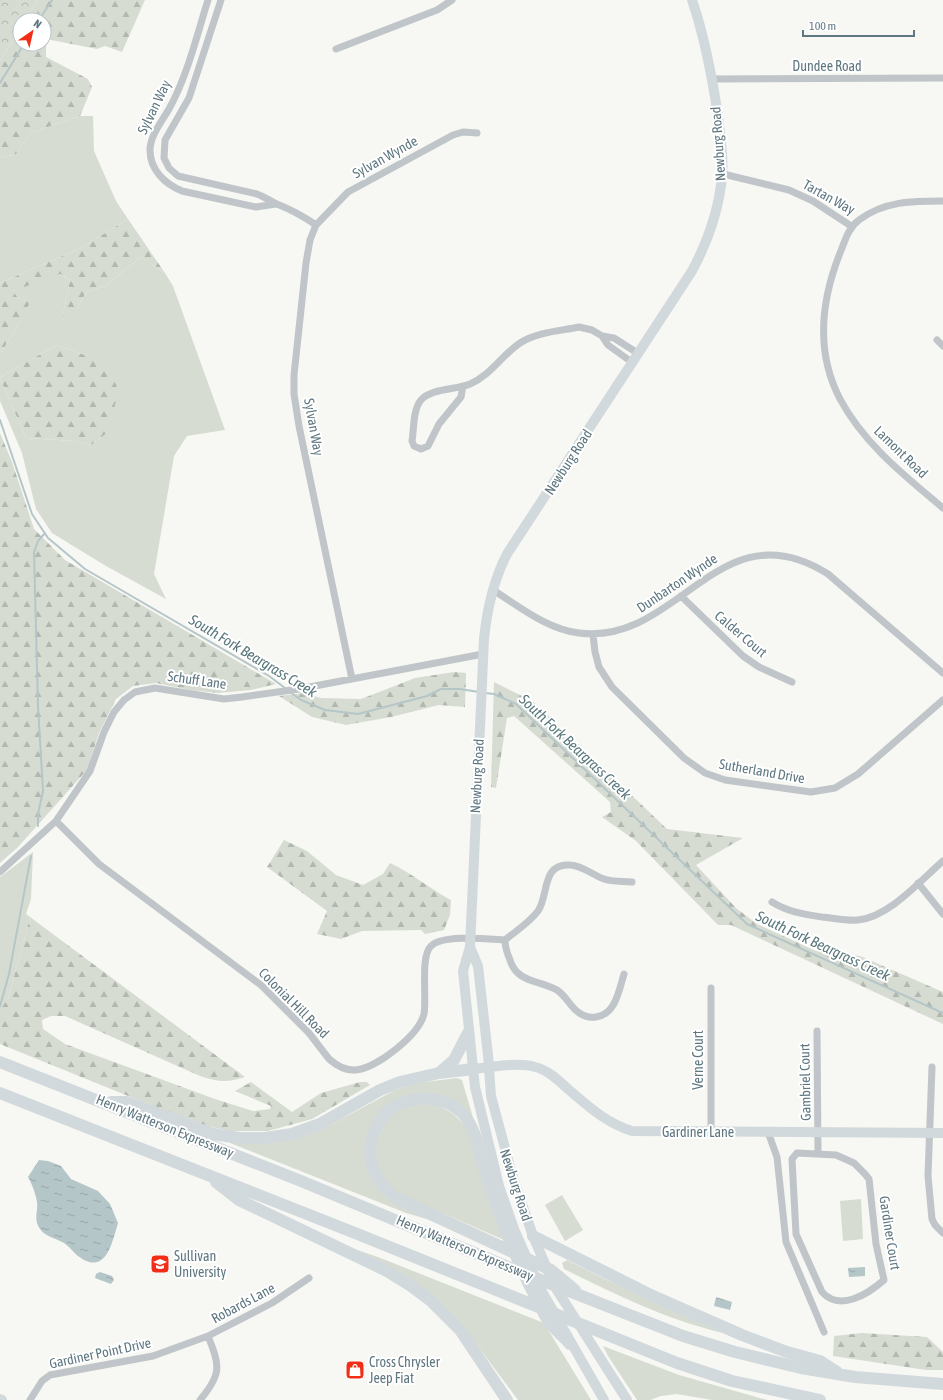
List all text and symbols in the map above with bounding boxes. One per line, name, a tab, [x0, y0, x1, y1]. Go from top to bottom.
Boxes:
north arrow	[12, 12, 52, 52]
scale bar	[803, 12, 914, 38]
text: N	[32, 17, 44, 31]
text: 100 m	[809, 19, 836, 33]
street label: Dundee Road	[792, 58, 862, 74]
street label: Sylvan Way	[134, 77, 174, 137]
street label: Newburg Road	[707, 106, 729, 182]
street label: Sylvan Wynde	[350, 133, 420, 181]
street label: Tartan Way	[800, 176, 858, 218]
street label: Sylvan Way	[301, 397, 327, 457]
street label: Lamont Road	[871, 423, 931, 481]
street label: Newburg Road	[541, 426, 595, 498]
street label: Dunbarton Wynde	[634, 550, 720, 616]
street label: Calder Court	[712, 608, 770, 660]
water label: South Fork Beargrass Creek	[185, 610, 321, 701]
street label: Schuff Lane	[167, 668, 227, 692]
water label: South Fork Beargrass Creek	[515, 690, 635, 803]
street label: Newburg Road	[467, 738, 487, 814]
street label: Sutherland Drive	[718, 756, 806, 786]
water label: South Fork Beargrass Creek	[753, 907, 893, 984]
street label: Colonial Hill Road	[256, 965, 332, 1041]
street label: Verne Court	[690, 1030, 706, 1090]
street label: Gambriel Court	[796, 1043, 814, 1121]
street label: Henry Watterson Expressway	[94, 1091, 236, 1161]
street label: Gardiner Lane	[662, 1124, 734, 1140]
street label: Newburg Road	[497, 1147, 535, 1223]
street label: Gardiner Court	[876, 1195, 904, 1271]
street label: Henry Watterson Expressway	[394, 1212, 536, 1284]
place label: Sullivan University	[174, 1248, 227, 1280]
school or university icon: Sullivan University	[149, 1253, 171, 1275]
street label: Robards Lane	[209, 1280, 277, 1326]
street label: Gardiner Point Drive	[48, 1334, 152, 1372]
place label: Cross Chrysler Jeep Fiat	[369, 1354, 441, 1386]
shop icon: Cross Chrysler Jeep Fiat	[344, 1359, 366, 1381]

